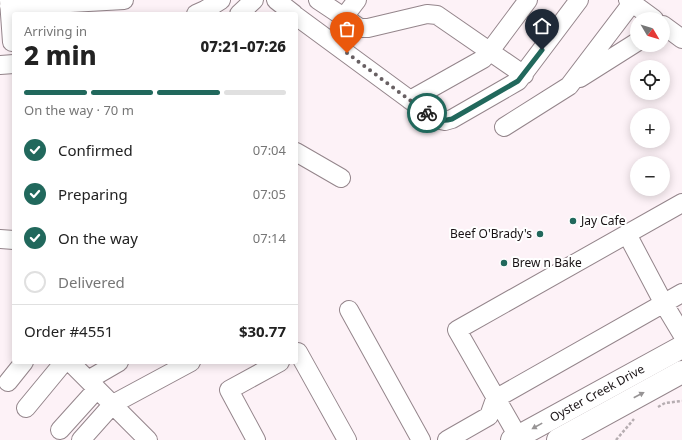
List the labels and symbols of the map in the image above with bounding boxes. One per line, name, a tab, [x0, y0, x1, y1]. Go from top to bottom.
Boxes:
pin	[525, 9, 559, 50]
pin	[330, 12, 364, 53]
north arrow	[630, 12, 670, 52]
courier	[407, 93, 447, 133]
place label: Jay Cafe	[580, 212, 626, 229]
marker: Jay Cafe	[568, 216, 578, 226]
place label: Beef O'Brady's	[450, 225, 532, 242]
marker: Beef O'Brady's	[535, 229, 545, 239]
place label: Brew n Bake	[512, 254, 582, 271]
marker: Brew n Bake	[499, 258, 509, 268]
street label: Oyster Creek Drive	[546, 360, 647, 426]
one-way arrow	[633, 392, 645, 399]
one-way arrow	[532, 423, 543, 430]

